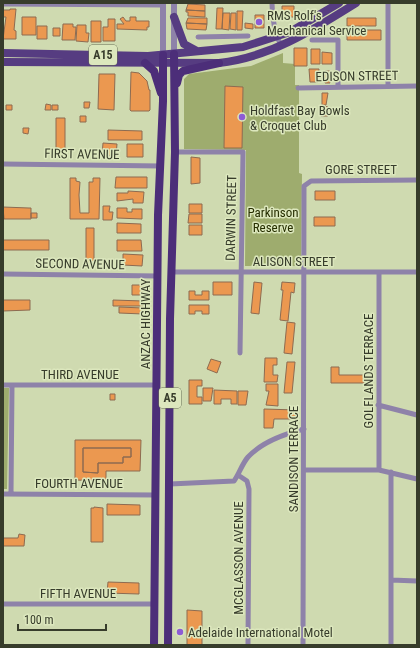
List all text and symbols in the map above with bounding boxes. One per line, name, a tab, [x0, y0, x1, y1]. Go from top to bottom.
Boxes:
place label: RMS Rolf's Mechanical Service	[267, 8, 366, 38]
marker: RMS Rolf's Mechanical Service	[254, 17, 264, 27]
road number: A15	[89, 45, 117, 65]
street label: EDISON STREET	[315, 68, 399, 84]
place label: Holdfast Bay Bowls & Croquet Club	[250, 103, 350, 133]
marker: Holdfast Bay Bowls & Croquet Club	[237, 112, 247, 122]
street label: FIRST AVENUE	[44, 146, 120, 162]
street label: GORE STREET	[325, 162, 397, 177]
street label: DARWIN STREET	[223, 175, 239, 261]
park label: Parkinson Reserve	[247, 205, 299, 235]
street label: ALISON STREET	[253, 254, 336, 269]
street label: SECOND AVENUE	[35, 256, 125, 272]
street label: ANZAC HIGHWAY	[138, 279, 153, 369]
street label: GOLFLANDS TERRACE	[361, 314, 376, 428]
street label: THIRD AVENUE	[41, 367, 119, 382]
road number: A5	[159, 388, 181, 408]
street label: SANDISON TERRACE	[286, 406, 301, 512]
street label: FOURTH AVENUE	[35, 476, 123, 491]
street label: MCGLASSON AVENUE	[231, 501, 246, 615]
street label: FIFTH AVENUE	[40, 586, 116, 601]
scale bar	[18, 606, 106, 632]
text: 100 m	[24, 613, 54, 627]
place label: Adelaide International Motel	[188, 625, 333, 640]
marker: Adelaide International Motel	[175, 627, 185, 637]

